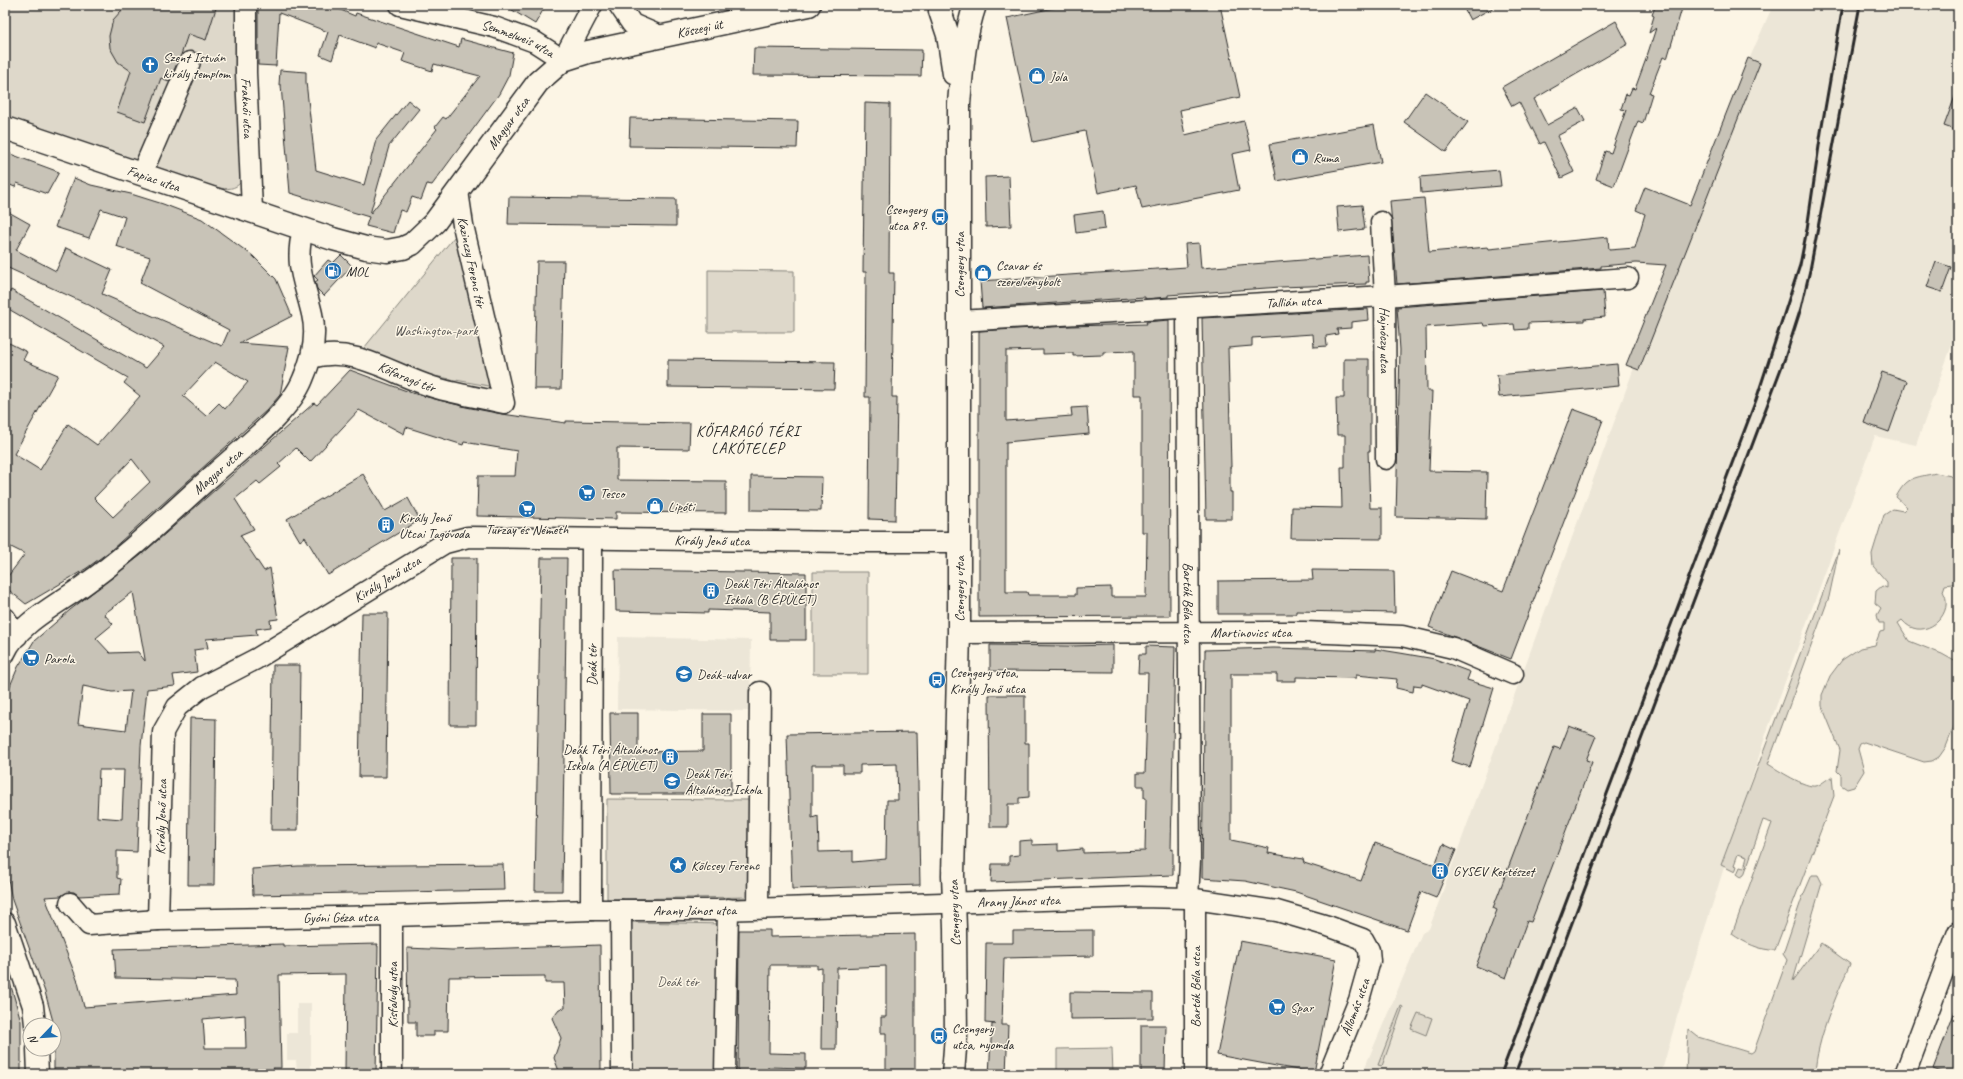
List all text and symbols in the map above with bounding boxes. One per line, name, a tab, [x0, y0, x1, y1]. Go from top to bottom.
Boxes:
street label: Kőszegi út	[675, 15, 725, 42]
street label: Semmelweis utca	[480, 16, 559, 62]
place label: Szent István király templom	[163, 49, 231, 82]
church icon: Szent István király templom	[140, 55, 160, 75]
shop icon: Jola	[1027, 66, 1047, 86]
place label: Jola	[1049, 68, 1068, 85]
street label: Fraknói utca	[237, 78, 257, 140]
street label: Magyar utca	[484, 93, 534, 153]
shop icon: Ruma	[1290, 147, 1310, 167]
place label: Ruma	[1313, 149, 1340, 166]
street label: Fapiac utca	[125, 162, 183, 196]
place label: Csengery utca 89.	[886, 201, 928, 234]
bus stop icon: Csengery utca 89.	[930, 207, 950, 227]
street label: Kazinczy Ferenc tér	[454, 215, 490, 311]
street label: Csengery utca	[951, 231, 968, 298]
place label: Csavar és szerelvénybolt	[996, 257, 1061, 290]
fuel station icon: MOL	[323, 261, 343, 281]
place label: MOL	[346, 263, 369, 280]
shop icon: Csavar és szerelvénybolt	[973, 263, 993, 283]
street label: Tallián utca	[1265, 292, 1323, 312]
street label: Hajnóczy utca	[1376, 307, 1393, 374]
park label: Washington-park	[394, 322, 478, 339]
street label: Kőfaragó tér	[376, 358, 439, 397]
district label: KŐFARAGÓ TÉRI LAKÓTELEP	[696, 422, 803, 458]
street label: Magyar utca	[189, 444, 247, 498]
supermarket icon: Tesco	[577, 483, 597, 503]
place label: Tesco	[600, 485, 626, 502]
shop icon: Lipóti	[645, 496, 665, 516]
place label: Lipóti	[668, 498, 697, 515]
supermarket icon: Turzay és Németh	[517, 499, 537, 519]
place label: Király Jenő Utcai Tagóvoda	[399, 509, 471, 542]
building icon: Király Jenő Utcai Tagóvoda	[376, 515, 396, 535]
place label: Turzay és Németh	[486, 521, 569, 538]
street label: Király Jenő utca	[674, 532, 751, 550]
street label: Király Jenő utca	[351, 552, 425, 606]
street label: Csengery utca	[951, 555, 968, 622]
street label: Bartók Béla utca	[1179, 562, 1197, 645]
place label: Deák Téri Általános Iskola (B ÉPÜLET)	[724, 575, 819, 608]
building icon: Deák Téri Általános Iskola (B ÉPÜLET)	[701, 581, 721, 601]
street label: Martinovics utca	[1211, 624, 1293, 641]
street label: Deák tér	[584, 642, 601, 686]
supermarket icon: Parola	[21, 648, 41, 668]
place label: Parola	[44, 650, 75, 667]
school or university icon: Deák-udvar	[674, 664, 694, 684]
place label: Csengery utca, Király Jenő utca	[950, 664, 1026, 697]
place label: Deák-udvar	[697, 666, 753, 683]
bus stop icon: Csengery utca, Király Jenő utca	[927, 670, 947, 690]
place label: Deák Téri Általános Iskola (A ÉPÜLET)	[563, 741, 658, 774]
building icon: Deák Téri Általános Iskola (A ÉPÜLET)	[660, 747, 680, 767]
place label: Deák Téri Általános Iskola	[685, 765, 763, 798]
school or university icon: Deák Téri Általános Iskola	[662, 771, 682, 791]
street label: Király Jenő utca	[152, 778, 171, 855]
place icon: Kölcsey Ferenc	[668, 855, 688, 875]
place label: Kölcsey Ferenc	[691, 857, 760, 874]
building icon: GYSEV Kertészet	[1430, 861, 1450, 881]
place label: GYSEV Kertészet	[1453, 863, 1537, 880]
street label: Csengery utca	[945, 879, 964, 946]
street label: Arany János utca	[977, 891, 1061, 911]
street label: Arany János utca	[653, 901, 738, 919]
street label: Gyóni Géza utca	[303, 908, 380, 927]
street label: Bartók Béla utca	[1187, 945, 1204, 1028]
street label: Kisfaludy utca	[384, 961, 401, 1028]
park label: Deák tér	[657, 973, 701, 990]
street label: Állomás utca	[1337, 975, 1374, 1038]
supermarket icon: Spar	[1267, 997, 1287, 1017]
place label: Spar	[1290, 999, 1314, 1016]
north arrow	[22, 1017, 62, 1057]
place label: Csengery utca, nyomda	[952, 1020, 1015, 1053]
bus stop icon: Csengery utca, nyomda	[929, 1026, 949, 1046]
text: N	[24, 1033, 41, 1047]

